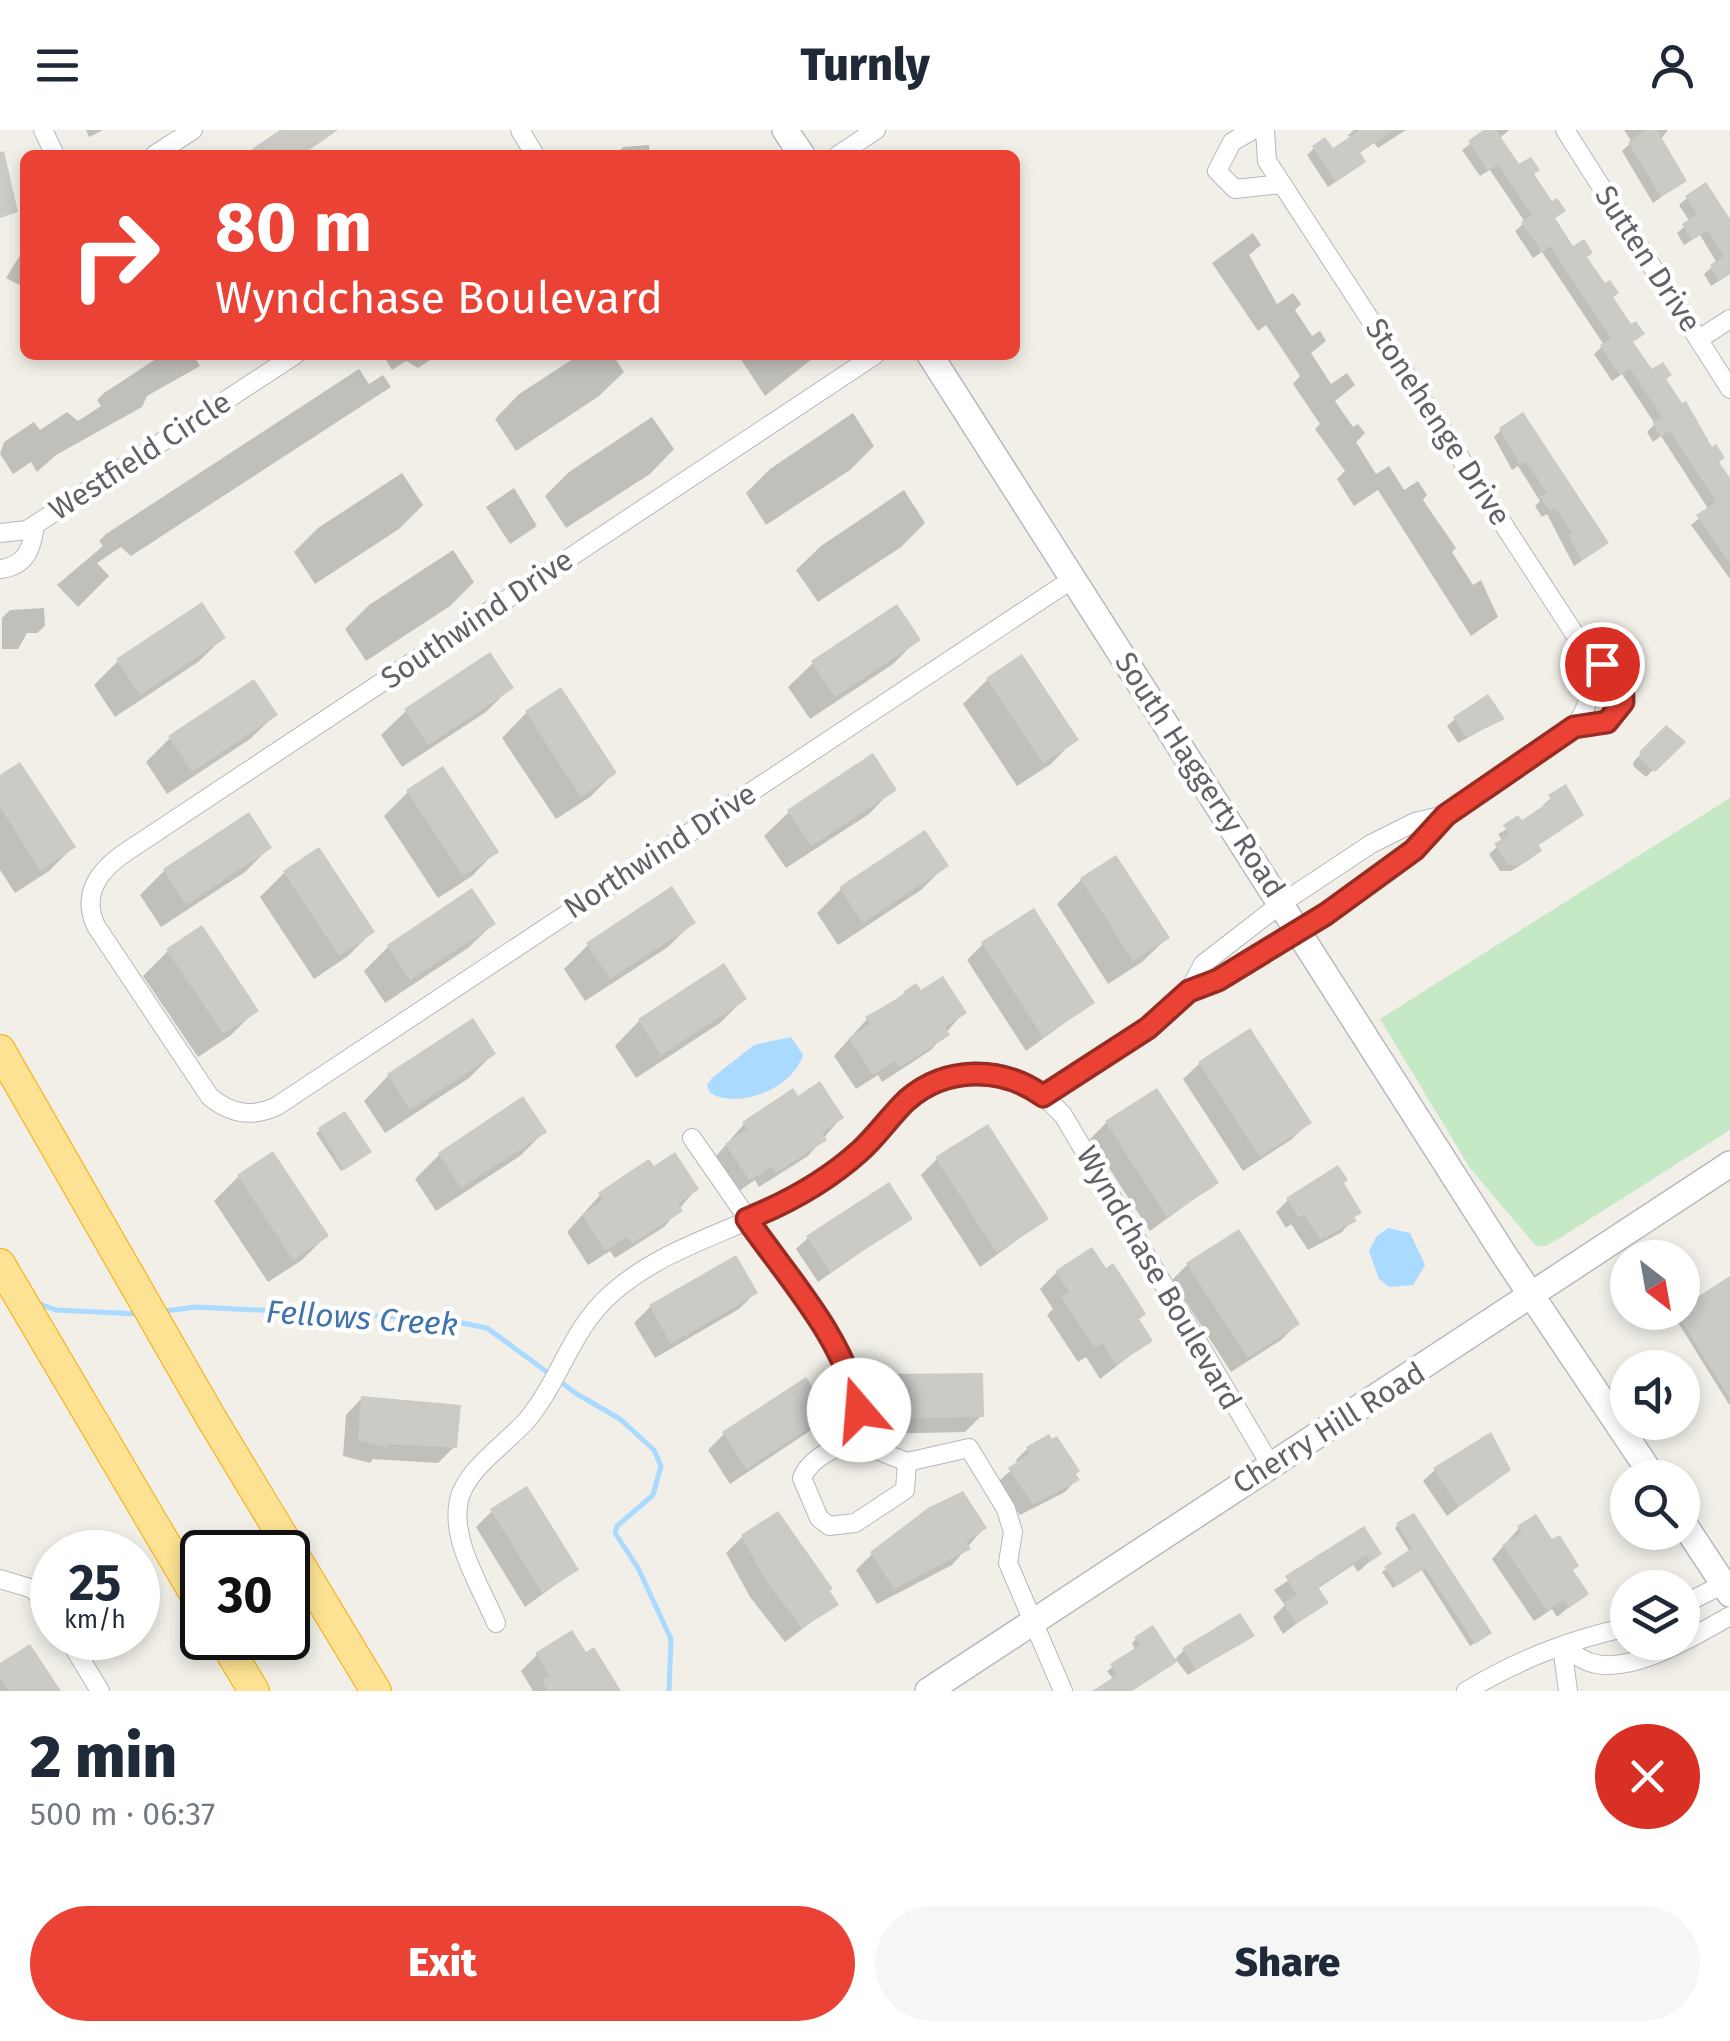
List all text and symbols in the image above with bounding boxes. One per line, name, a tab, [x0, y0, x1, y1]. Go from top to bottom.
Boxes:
icon: menu	[30, 38, 85, 93]
text: Turnly	[800, 38, 930, 92]
icon: person	[1645, 38, 1700, 93]
street label: Sutten Drive	[1587, 179, 1709, 339]
text: 80 m	[215, 186, 372, 270]
icon: right	[50, 190, 180, 320]
text: Wyndchase Boulevard	[215, 271, 663, 325]
street label: Stonehenge Drive	[1358, 312, 1518, 532]
street label: Westfield Circle	[43, 384, 237, 528]
street label: Southwind Drive	[374, 542, 580, 696]
pin	[1560, 622, 1645, 707]
icon: arrive	[1575, 637, 1630, 692]
street label: South Haggerty Road	[1107, 646, 1293, 904]
street label: Northwind Drive	[557, 776, 763, 926]
street label: Wyndchase Boulevard	[1069, 1140, 1249, 1416]
north arrow	[1610, 1240, 1700, 1330]
map controls	[1610, 1240, 1700, 1660]
water label: Fellows Creek	[265, 1292, 459, 1344]
button: sound	[1610, 1350, 1700, 1440]
street label: Cherry Hill Road	[1226, 1354, 1432, 1502]
position arrow	[807, 1358, 911, 1462]
button: search	[1610, 1460, 1700, 1550]
speed limit sign: 30	[180, 1530, 310, 1660]
text: 25	[69, 1553, 121, 1613]
button: layers	[1610, 1570, 1700, 1660]
text: km/h	[64, 1605, 126, 1635]
text: 2 min	[30, 1721, 177, 1793]
button: close	[1595, 1724, 1700, 1829]
text: 500 m · 06:37	[30, 1795, 215, 1833]
button: Exit	[30, 1906, 855, 2021]
button: Share	[875, 1906, 1700, 2021]

